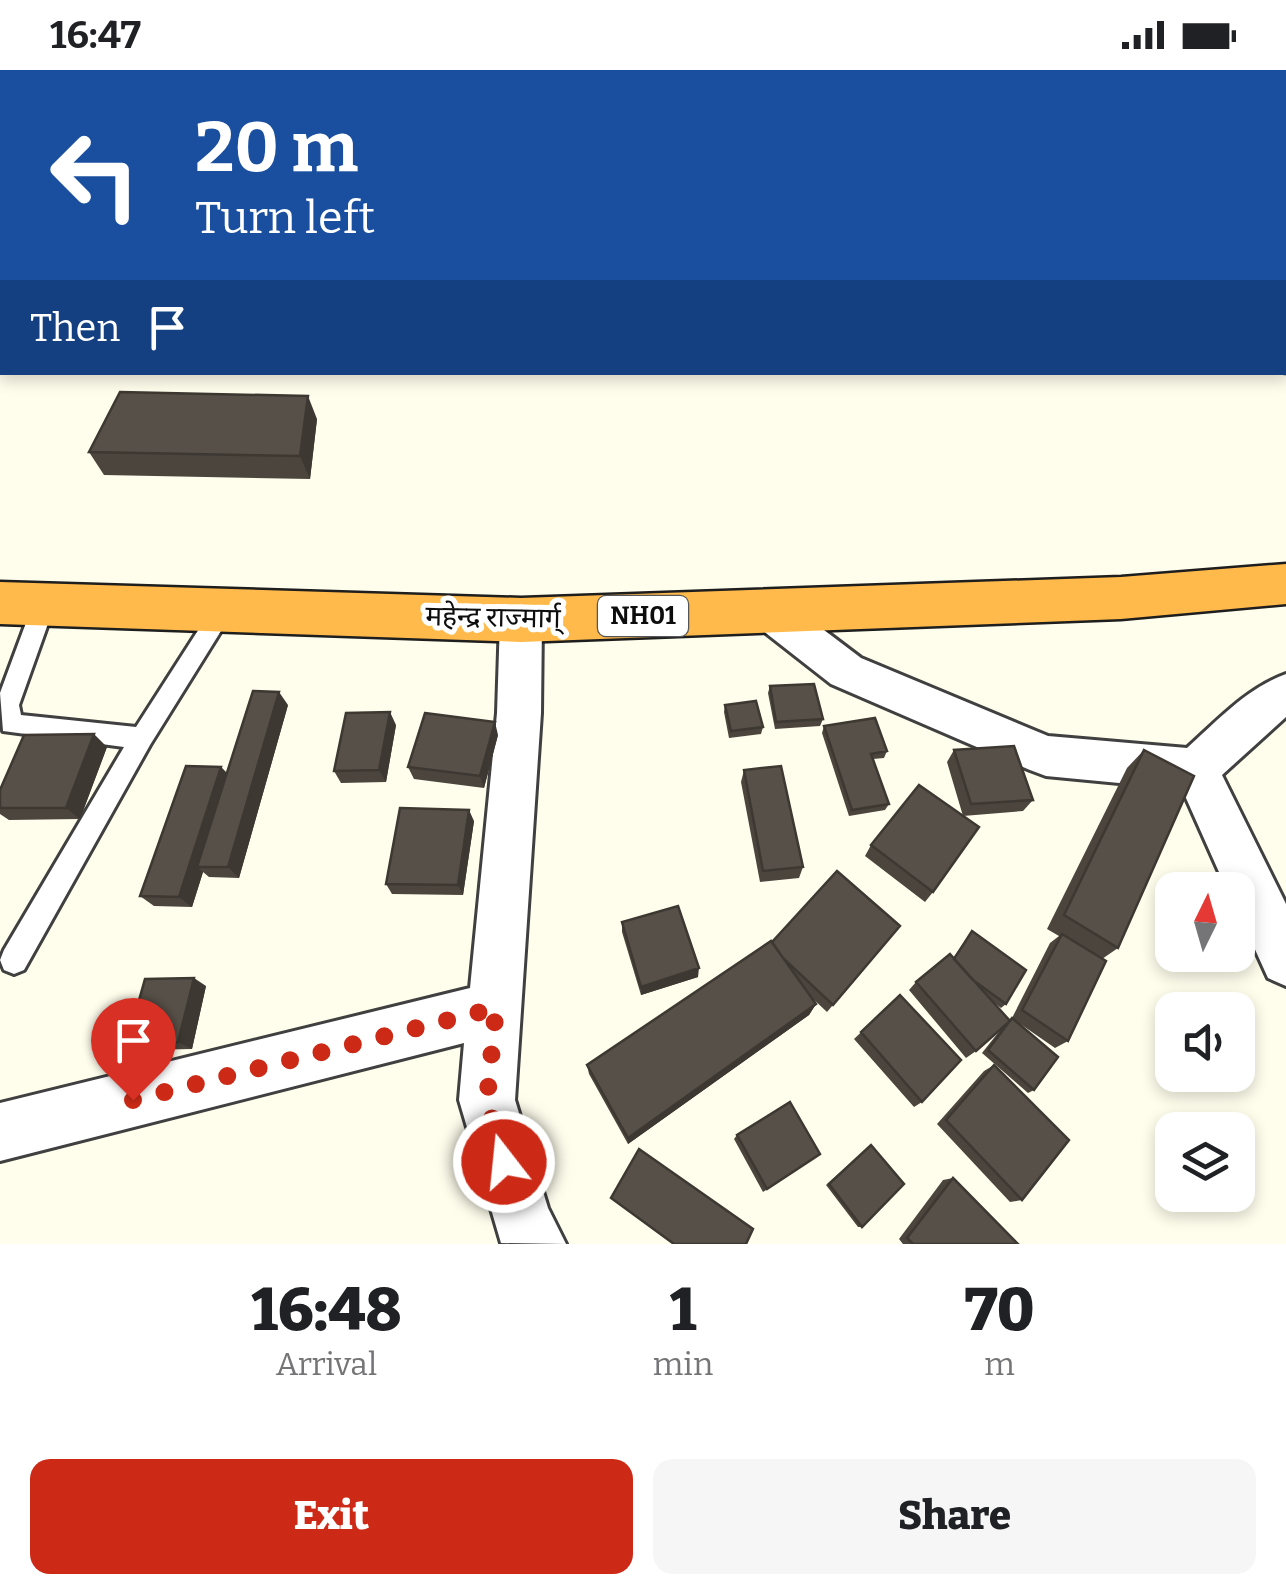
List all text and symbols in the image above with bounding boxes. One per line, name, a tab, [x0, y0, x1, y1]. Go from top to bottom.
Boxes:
text: 16:47	[50, 12, 141, 58]
text: 20 m	[195, 106, 358, 190]
icon: left	[30, 110, 160, 240]
text: Turn left	[195, 191, 375, 245]
icon: arrive	[140, 300, 195, 355]
text: Then	[30, 305, 120, 351]
road number: NH01	[598, 596, 688, 636]
street label: महेन्द्र राज्मार्ग्	[425, 599, 565, 636]
north arrow	[1155, 872, 1255, 972]
map controls	[1155, 872, 1255, 1212]
button: sound	[1155, 992, 1255, 1092]
pin	[91, 998, 176, 1101]
icon: arrive	[106, 1013, 161, 1068]
position arrow	[452, 1110, 556, 1214]
button: layers	[1155, 1112, 1255, 1212]
text: 16:48	[251, 1274, 402, 1346]
text: 1	[670, 1274, 696, 1346]
text: 70	[964, 1274, 1035, 1346]
text: Arrival	[276, 1345, 377, 1383]
text: min	[653, 1345, 713, 1383]
text: m	[984, 1345, 1015, 1383]
button: Exit	[30, 1459, 633, 1574]
button: Share	[653, 1459, 1256, 1574]

